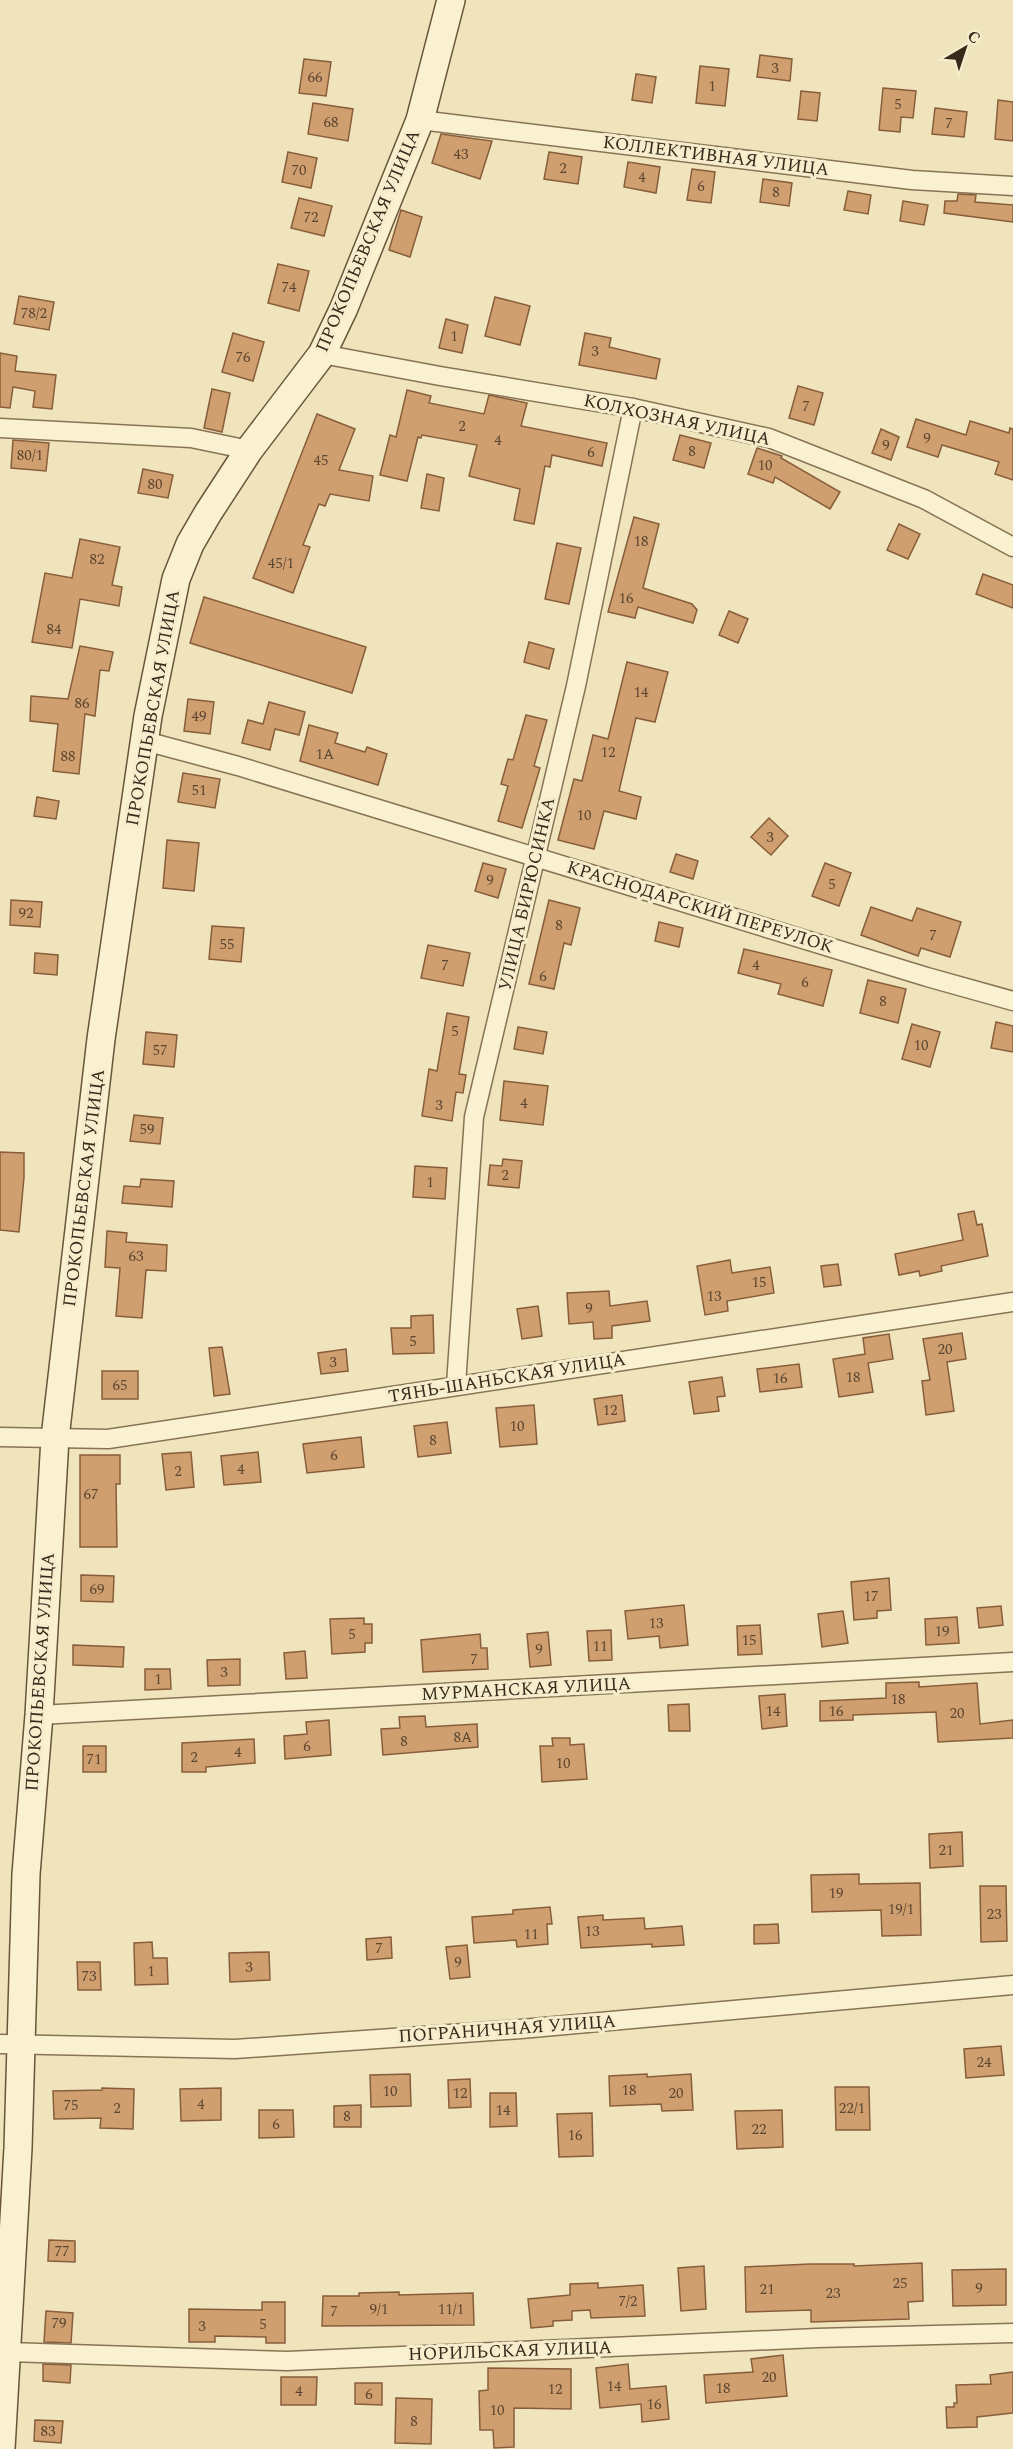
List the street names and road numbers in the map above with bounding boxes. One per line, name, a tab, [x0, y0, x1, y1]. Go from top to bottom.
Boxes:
street label: ПРОКОПЬЕВСКАЯ УЛИЦА	[309, 126, 427, 356]
street label: КОЛЛЕКТИВНАЯ УЛИЦА	[601, 129, 831, 183]
street label: КОЛХОЗНАЯ УЛИЦА	[581, 387, 773, 453]
street label: ПРОКОПЬЕВСКАЯ УЛИЦА	[119, 588, 187, 828]
street label: УЛИЦА БИРЮСИНКА	[492, 794, 562, 994]
street label: КРАСНОДАРСКИЙ ПЕРЕУЛОК	[563, 854, 837, 961]
street label: ПРОКОПЬЕВСКАЯ УЛИЦА	[56, 1068, 112, 1308]
street label: ТЯНЬ-ШАНЬСКАЯ УЛИЦА	[386, 1346, 628, 1410]
street label: ПРОКОПЬЕВСКАЯ УЛИЦА	[18, 1552, 62, 1792]
street label: МУРМАНСКАЯ УЛИЦА	[420, 1670, 632, 1708]
street label: ПОГРАНИЧНАЯ УЛИЦА	[397, 2008, 617, 2050]
street label: НОРИЛЬСКАЯ УЛИЦА	[408, 2334, 612, 2368]

